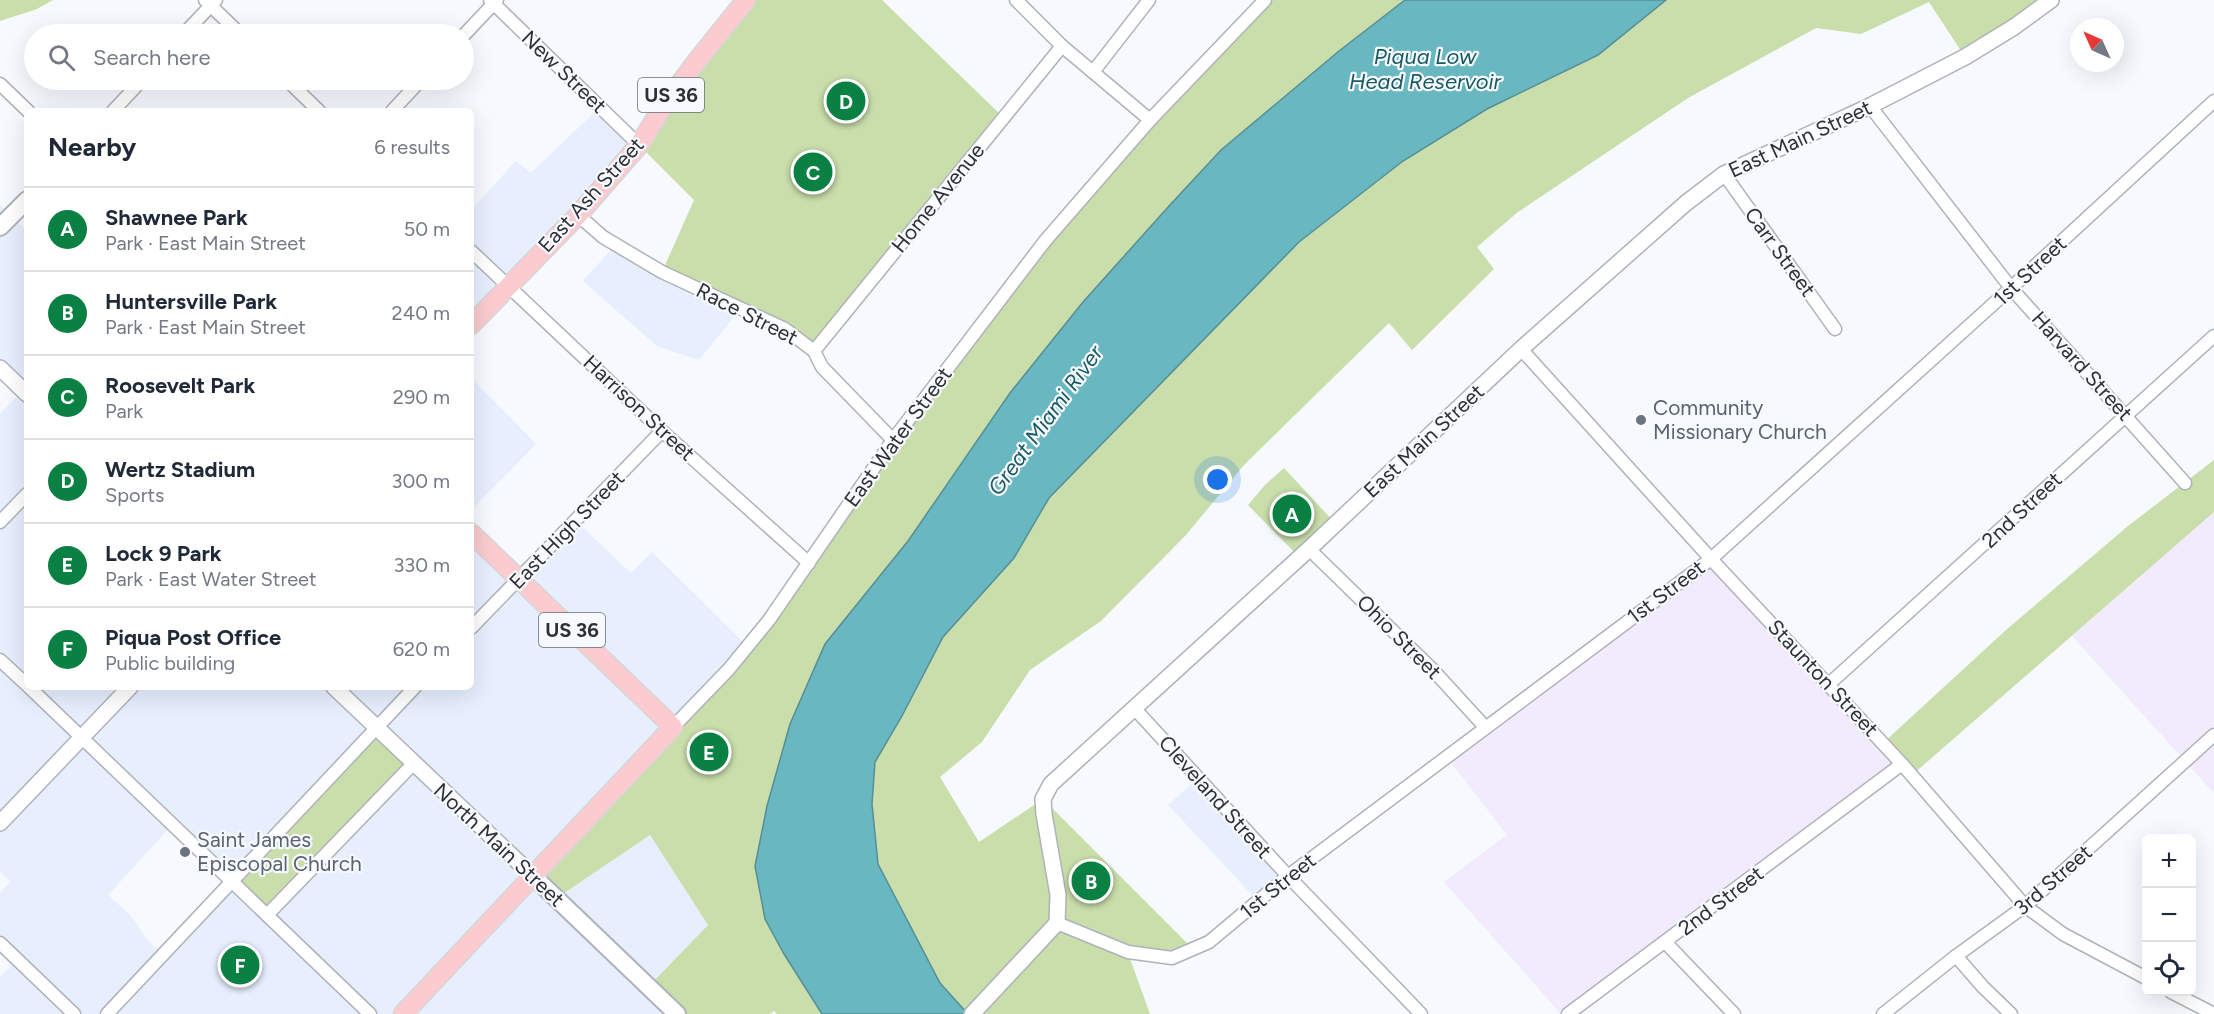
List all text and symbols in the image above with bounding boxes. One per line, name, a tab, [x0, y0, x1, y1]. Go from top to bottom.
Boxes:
north arrow	[2070, 18, 2124, 72]
search box	[24, 24, 474, 90]
street label: New Street	[517, 25, 612, 118]
icon: search	[45, 41, 78, 74]
water label: Piqua Low Head Reservoir	[1349, 43, 1503, 95]
text: Search here	[93, 44, 211, 71]
road number: US 36	[638, 78, 704, 112]
pin: D	[826, 78, 866, 124]
street label: East Main Street	[1724, 94, 1875, 183]
text: Nearby	[48, 131, 136, 163]
street label: East Ash Street	[533, 132, 649, 257]
text: 6 results	[374, 135, 450, 159]
street label: Home Avenue	[886, 138, 989, 257]
pin: C	[794, 150, 832, 195]
street label: Carr Street	[1740, 202, 1821, 301]
text: Shawnee Park	[105, 204, 248, 231]
text: A	[60, 217, 75, 241]
text: 50 m	[404, 217, 450, 241]
text: Park · East Main Street	[105, 231, 306, 255]
street label: 1st Street	[1988, 231, 2071, 311]
street label: Race Street	[692, 277, 802, 350]
text: Huntersville Park	[105, 288, 277, 315]
text: B	[61, 301, 74, 325]
text: 240 m	[392, 301, 450, 325]
street label: Harvard Street	[2027, 306, 2138, 425]
text: Park · East Main Street	[105, 315, 306, 339]
water label: Great Miami River	[982, 339, 1110, 500]
street label: Harrison Street	[578, 350, 700, 466]
street label: East Water Street	[839, 362, 957, 511]
text: Roosevelt Park	[105, 372, 255, 399]
street label: East Main Street	[1358, 379, 1489, 503]
text: C	[60, 385, 75, 409]
text: 290 m	[393, 385, 450, 409]
place label: Community Missionary Church	[1653, 395, 1827, 444]
text: Park	[105, 399, 143, 423]
marker: Community Missionary Church	[1634, 413, 1648, 427]
text: Wertz Stadium	[105, 456, 255, 483]
street label: East High Street	[504, 465, 629, 594]
your location	[1203, 465, 1232, 494]
street label: 2nd Street	[1977, 466, 2067, 553]
text: D	[61, 469, 75, 493]
text: 300 m	[392, 469, 450, 493]
text: Sports	[105, 483, 164, 507]
pin: A	[1272, 492, 1312, 536]
text: Lock 9 Park	[105, 540, 222, 567]
text: E	[62, 553, 73, 577]
text: 330 m	[393, 553, 450, 577]
street label: 1st Street	[1622, 554, 1709, 629]
text: Park · East Water Street	[105, 567, 317, 591]
street label: Ohio Street	[1352, 589, 1447, 684]
road number: US 36	[539, 613, 605, 647]
street label: Staunton Street	[1763, 614, 1884, 741]
text: Piqua Post Office	[105, 624, 281, 651]
text: F	[62, 637, 73, 661]
text: 620 m	[393, 637, 450, 661]
text: Public building	[105, 651, 235, 675]
pin: E	[690, 730, 728, 774]
street label: Cleveland Street	[1154, 730, 1277, 863]
street label: North Main Street	[429, 778, 570, 912]
place label: Saint James Episcopal Church	[197, 827, 362, 876]
map controls	[2142, 834, 2196, 996]
button: +	[2142, 834, 2196, 888]
street label: 3rd Street	[2009, 839, 2097, 920]
marker: Saint James Episcopal Church	[178, 845, 192, 859]
street label: 1st Street	[1235, 847, 1321, 924]
pin: B	[1072, 858, 1110, 904]
street label: 2nd Street	[1673, 861, 1768, 941]
button: −	[2142, 888, 2196, 942]
pin: F	[220, 942, 260, 988]
button: locate	[2142, 942, 2196, 996]

